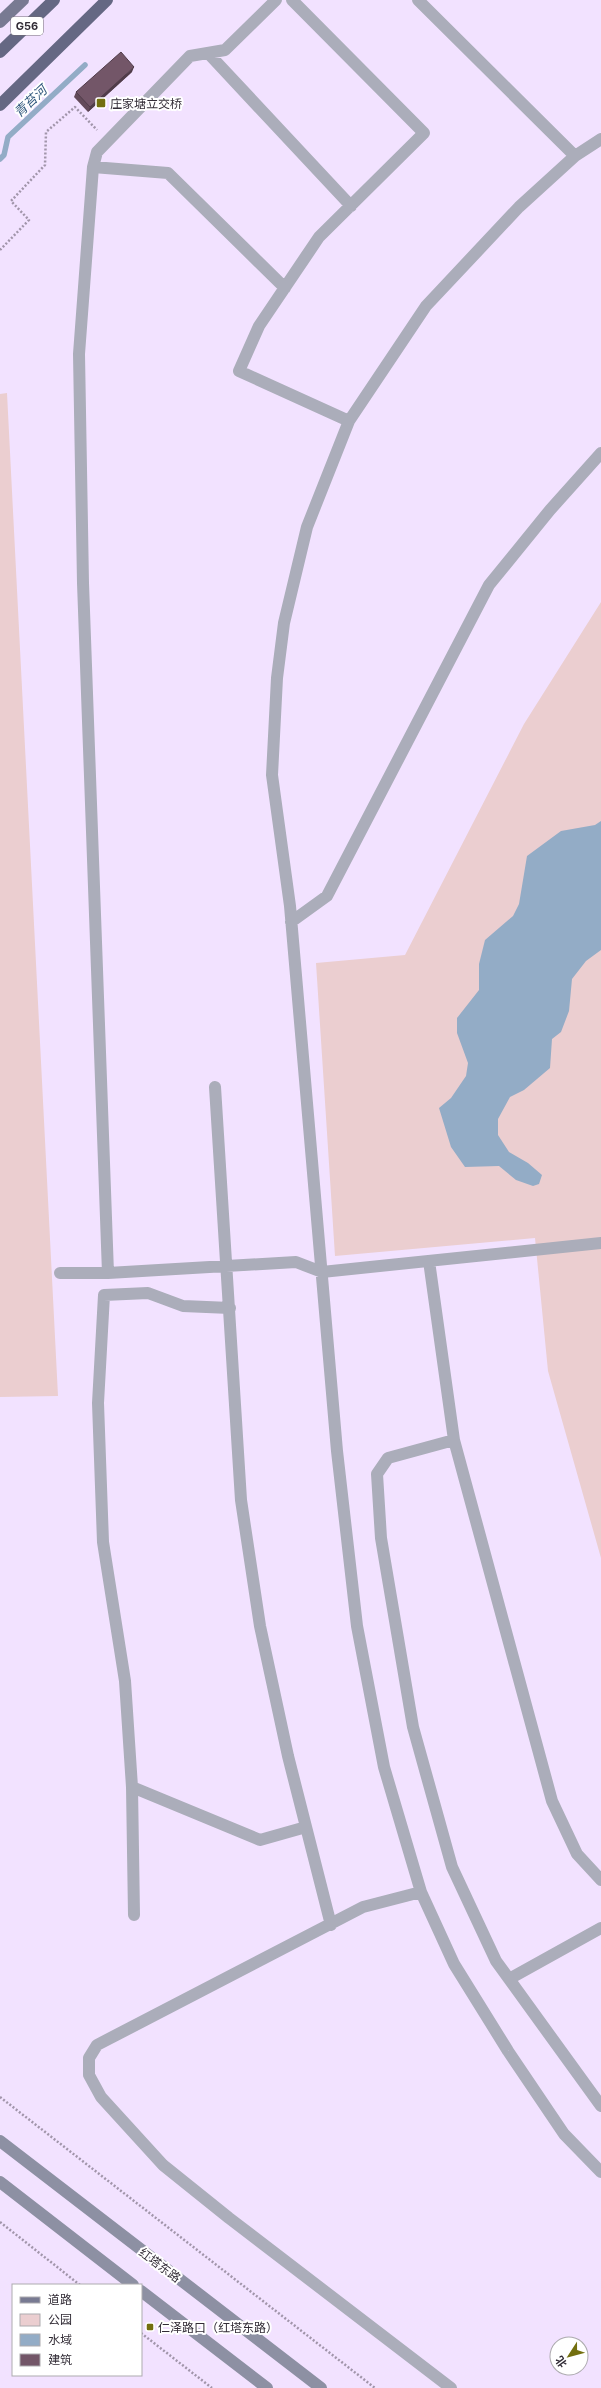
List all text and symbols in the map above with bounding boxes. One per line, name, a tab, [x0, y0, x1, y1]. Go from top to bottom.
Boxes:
road number: G56	[11, 17, 43, 35]
water label: 青苔河	[10, 80, 52, 120]
place label: 庄家塘立交桥	[110, 96, 182, 111]
marker: 庄家塘立交桥	[95, 97, 107, 109]
street label: 红塔东路	[136, 2245, 184, 2285]
legend	[12, 2284, 142, 2376]
text: 道路	[48, 2292, 72, 2307]
text: 公园	[48, 2312, 72, 2327]
place label: 仁泽路口（红塔东路）	[158, 2320, 278, 2335]
marker: 仁泽路口（红塔东路）	[145, 2322, 155, 2332]
text: 水域	[48, 2332, 72, 2347]
north arrow	[549, 2336, 589, 2376]
text: 建筑	[48, 2352, 72, 2367]
text: 北	[552, 2353, 570, 2370]

